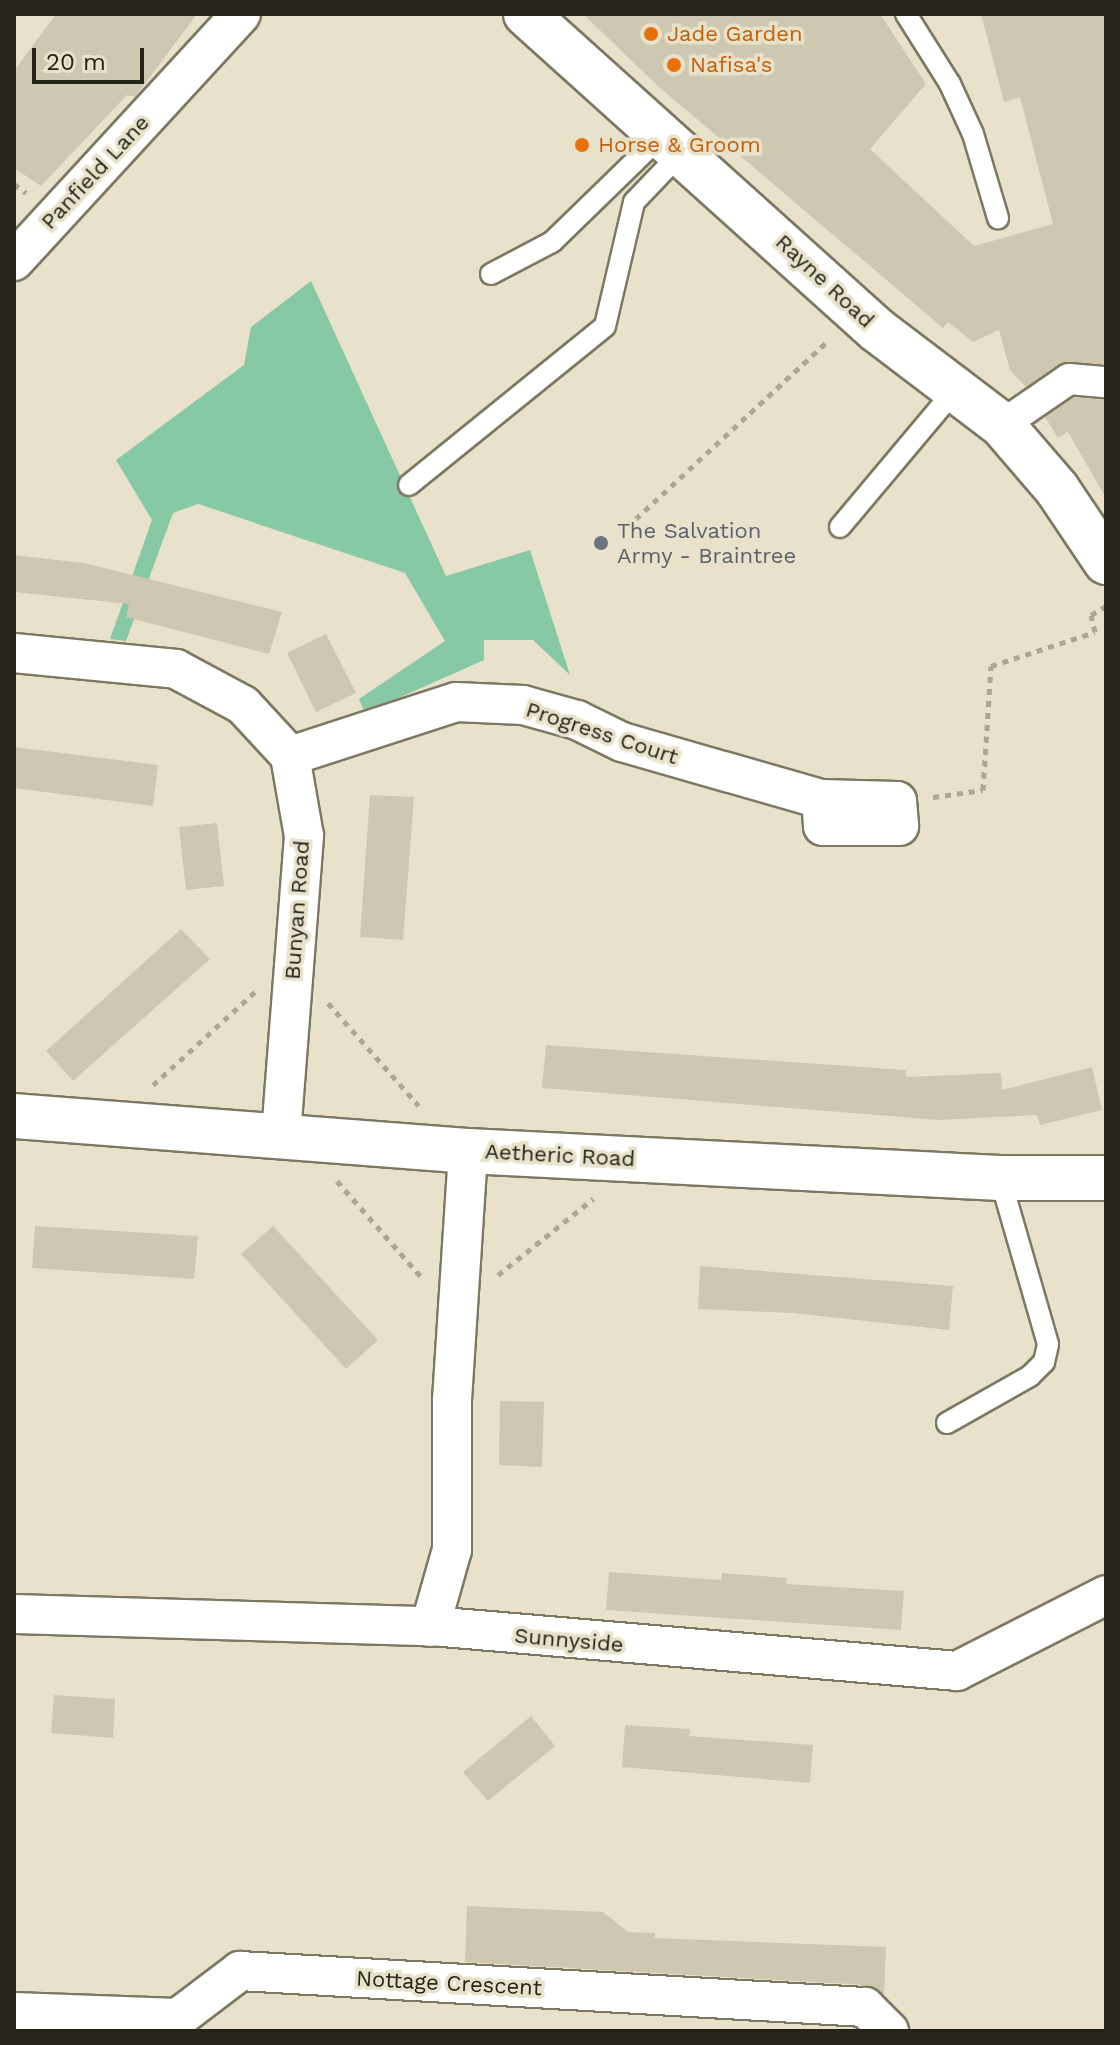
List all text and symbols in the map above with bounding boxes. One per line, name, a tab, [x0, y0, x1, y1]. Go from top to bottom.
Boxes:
place label: Jade Garden	[667, 21, 803, 47]
marker: Jade Garden	[642, 25, 660, 43]
scale bar	[36, 32, 148, 82]
text: 20 m	[46, 48, 106, 76]
place label: Nafisa's	[690, 52, 772, 78]
marker: Nafisa's	[665, 56, 683, 74]
street label: Panfield Lane	[35, 109, 155, 235]
place label: Horse & Groom	[598, 132, 761, 158]
marker: Horse & Groom	[573, 136, 591, 154]
street label: Rayne Road	[770, 229, 880, 333]
place label: The Salvation Army - Braintree	[617, 517, 797, 568]
marker: The Salvation Army - Braintree	[592, 534, 610, 552]
street label: Progress Court	[523, 696, 681, 770]
street label: Bunyan Road	[279, 839, 315, 981]
street label: Aetheric Road	[484, 1138, 636, 1172]
street label: Sunnyside	[513, 1622, 625, 1658]
street label: Nottage Crescent	[355, 1965, 543, 2001]

